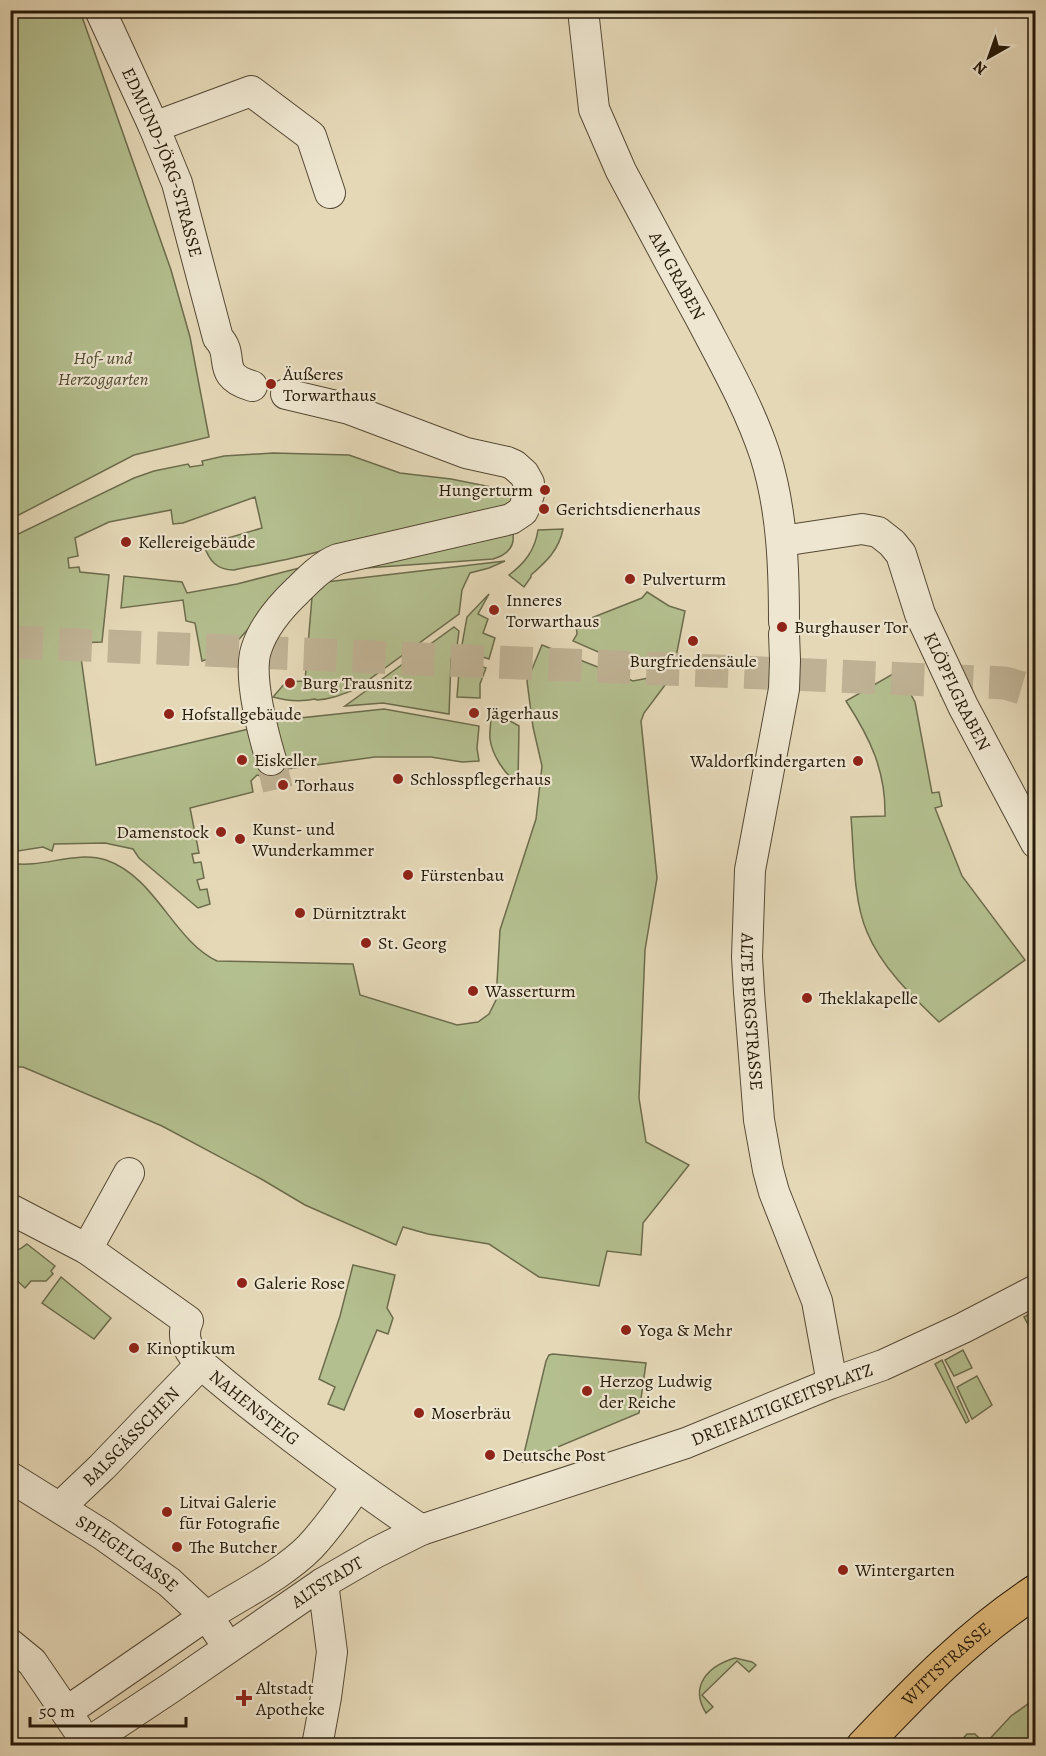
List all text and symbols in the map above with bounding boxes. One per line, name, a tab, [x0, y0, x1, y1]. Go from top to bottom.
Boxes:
north arrow	[959, 27, 1019, 87]
text: N	[968, 55, 992, 80]
street label: EDMUND-JÖRG-STRASSE	[116, 63, 208, 260]
street label: AM GRABEN	[643, 226, 711, 324]
park label: Hof- und Herzoggarten	[58, 346, 148, 391]
place label: Äußeres Torwarthaus	[282, 362, 376, 407]
marker: Äußeres Torwarthaus	[264, 377, 278, 391]
place label: Hungerturm	[438, 478, 533, 502]
marker: Hungerturm	[538, 483, 552, 497]
place label: Gerichtsdienerhaus	[556, 497, 701, 521]
marker: Gerichtsdienerhaus	[537, 502, 551, 516]
place label: Kellereigebäude	[138, 530, 256, 554]
marker: Kellereigebäude	[119, 535, 133, 549]
place label: Pulverturm	[642, 567, 726, 591]
marker: Pulverturm	[623, 572, 637, 586]
place label: Inneres Torwarthaus	[506, 588, 599, 633]
marker: Inneres Torwarthaus	[487, 603, 501, 617]
place label: Burghauser Tor	[794, 615, 909, 639]
marker: Burghauser Tor	[775, 620, 789, 634]
street label: KLÖPFLGRABEN	[918, 628, 997, 755]
marker: Burgfriedensäule	[686, 634, 700, 648]
place label: Burgfriedensäule	[629, 649, 757, 673]
place label: Burg Trausnitz	[302, 671, 412, 695]
marker: Burg Trausnitz	[283, 676, 297, 690]
place label: Jägerhaus	[486, 701, 559, 725]
place label: Hofstallgebäude	[181, 702, 302, 726]
marker: Jägerhaus	[467, 706, 481, 720]
marker: Hofstallgebäude	[162, 707, 176, 721]
place label: Eiskeller	[254, 748, 317, 772]
place label: Waldorfkindergarten	[689, 749, 846, 773]
marker: Eiskeller	[235, 753, 249, 767]
marker: Waldorfkindergarten	[851, 754, 865, 768]
place label: Schlosspflegerhaus	[410, 767, 551, 791]
marker: Schlosspflegerhaus	[391, 772, 405, 786]
place label: Torhaus	[295, 773, 355, 797]
marker: Torhaus	[276, 778, 290, 792]
place label: Kunst- und Wunderkammer	[251, 817, 374, 862]
place label: Damenstock	[116, 820, 209, 844]
marker: Damenstock	[214, 825, 228, 839]
marker: Kunst- und Wunderkammer	[233, 832, 247, 846]
place label: Fürstenbau	[420, 863, 504, 887]
marker: Fürstenbau	[401, 868, 415, 882]
place label: Dürnitztrakt	[312, 901, 406, 925]
marker: Dürnitztrakt	[293, 906, 307, 920]
place label: St. Georg	[378, 931, 447, 955]
street label: ALTE BERGSTRASSE	[735, 931, 769, 1091]
marker: St. Georg	[359, 936, 373, 950]
place label: Wasserturm	[484, 979, 576, 1003]
marker: Wasserturm	[466, 984, 480, 998]
place label: Theklakapelle	[819, 986, 918, 1010]
marker: Theklakapelle	[800, 991, 814, 1005]
place label: Galerie Rose	[254, 1271, 345, 1295]
marker: Galerie Rose	[235, 1276, 249, 1290]
place label: Yoga & Mehr	[637, 1318, 732, 1342]
marker: Yoga & Mehr	[619, 1323, 633, 1337]
place label: Kinoptikum	[146, 1336, 235, 1360]
marker: Kinoptikum	[127, 1341, 141, 1355]
street label: DREIFALTIGKEITSPLATZ	[687, 1357, 876, 1452]
street label: NAHENSTEIG	[204, 1364, 304, 1451]
place label: Herzog Ludwig der Reiche	[599, 1369, 712, 1414]
street label: BALSGÄSSCHEN	[77, 1381, 185, 1492]
marker: Herzog Ludwig der Reiche	[580, 1384, 594, 1398]
place label: Moserbräu	[431, 1401, 511, 1425]
marker: Moserbräu	[412, 1406, 426, 1420]
place label: Deutsche Post	[502, 1443, 606, 1467]
marker: Deutsche Post	[483, 1448, 497, 1462]
place label: Litvai Galerie fūr Fotografie	[179, 1490, 280, 1535]
marker: Litvai Galerie fūr Fotografie	[160, 1505, 174, 1519]
street label: SPIEGELGASSE	[71, 1509, 184, 1597]
place label: The Butcher	[189, 1535, 277, 1559]
marker: The Butcher	[170, 1540, 184, 1554]
street label: ALTSTADT	[285, 1550, 367, 1614]
place label: Wintergarten	[854, 1558, 955, 1582]
marker: Wintergarten	[836, 1563, 850, 1577]
street label: WITTSTRASSE	[896, 1617, 996, 1712]
place label: Altstadt Apotheke	[255, 1676, 325, 1721]
scale bar	[30, 1690, 186, 1728]
marker: Altstadt Apotheke	[237, 1691, 251, 1705]
text: 50 m	[39, 1699, 75, 1723]

